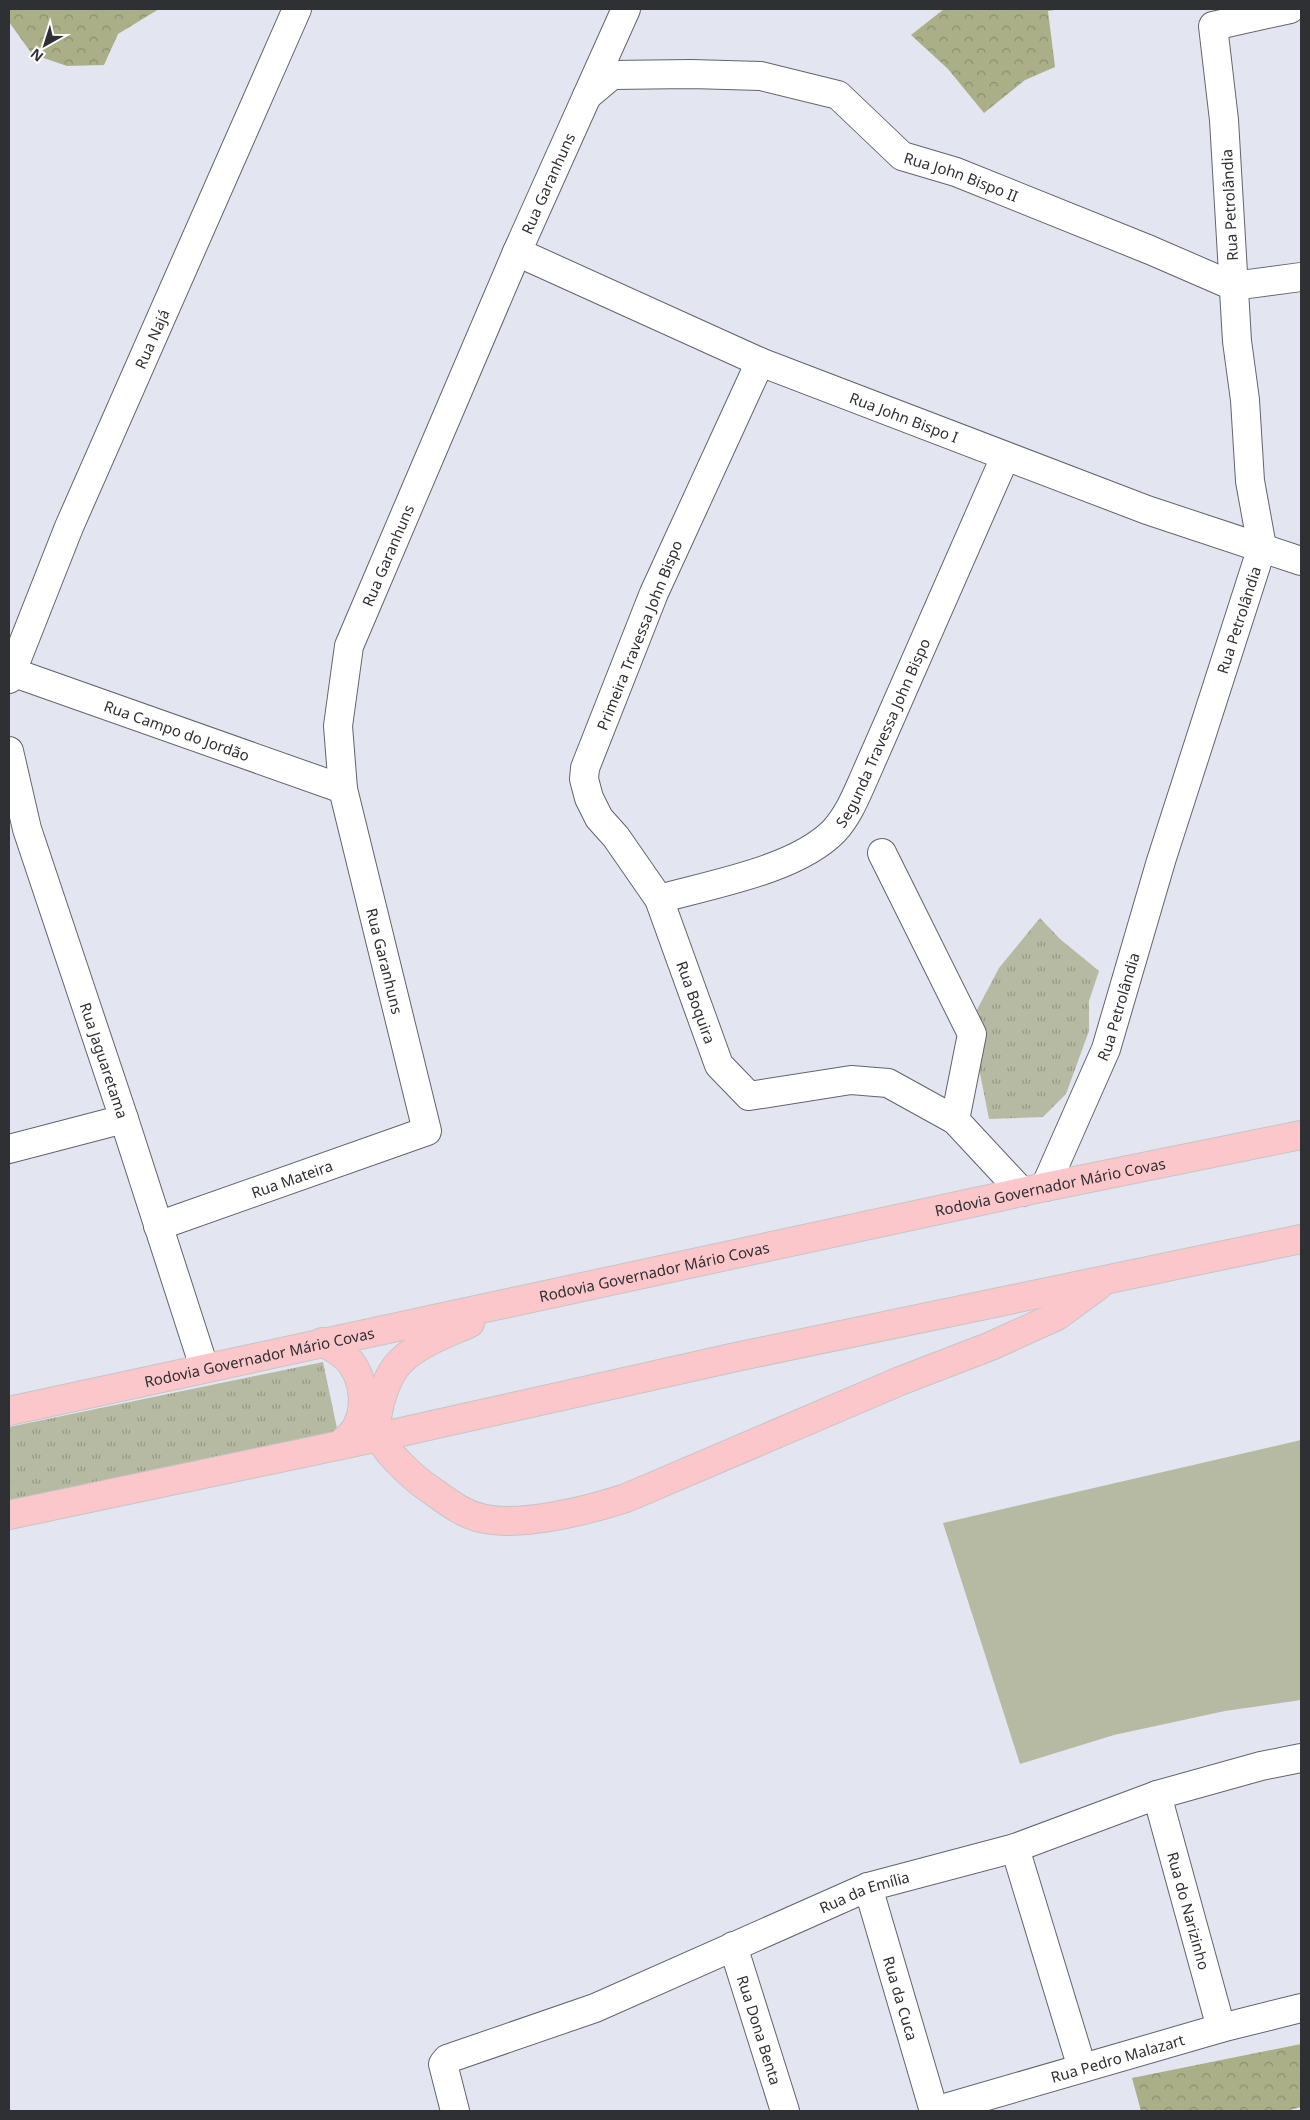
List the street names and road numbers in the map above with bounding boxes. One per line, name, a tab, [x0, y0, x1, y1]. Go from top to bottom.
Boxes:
street label: Rua Garanhuns	[516, 130, 579, 237]
street label: Rua John Bispo II	[902, 147, 1021, 206]
street label: Rua Petrolândia	[1216, 149, 1242, 261]
street label: Rua Najá	[130, 306, 174, 372]
street label: Rua John Bispo I	[847, 387, 961, 447]
street label: Rua Garanhuns	[357, 501, 418, 609]
street label: Primeira Travessa John Bispo	[592, 537, 686, 733]
street label: Rua Petrolândia	[1212, 564, 1265, 676]
street label: Segunda Travessa John Bispo	[831, 635, 934, 831]
street label: Rua Campo do Jordão	[101, 695, 252, 765]
street label: Rua Garanhuns	[362, 906, 408, 1016]
street label: Rua Petrolândia	[1092, 950, 1144, 1064]
street label: Rua Boquira	[672, 958, 720, 1046]
street label: Rua Jaguaretama	[76, 1000, 133, 1121]
street label: Rodovia Governador Mário Covas	[933, 1153, 1167, 1221]
street label: Rua Mateira	[248, 1155, 335, 1202]
street label: Rodovia Governador Mário Covas	[537, 1237, 771, 1306]
street label: Rodovia Governador Mário Covas	[142, 1322, 376, 1392]
street label: Rua do Narizinho	[1163, 1849, 1215, 1972]
street label: Rua da Emília	[816, 1866, 912, 1917]
street label: Rua da Cuca	[879, 1954, 923, 2043]
street label: Rua Dona Benta	[733, 1973, 786, 2087]
street label: Rua Pedro Malazart	[1048, 2029, 1187, 2087]

